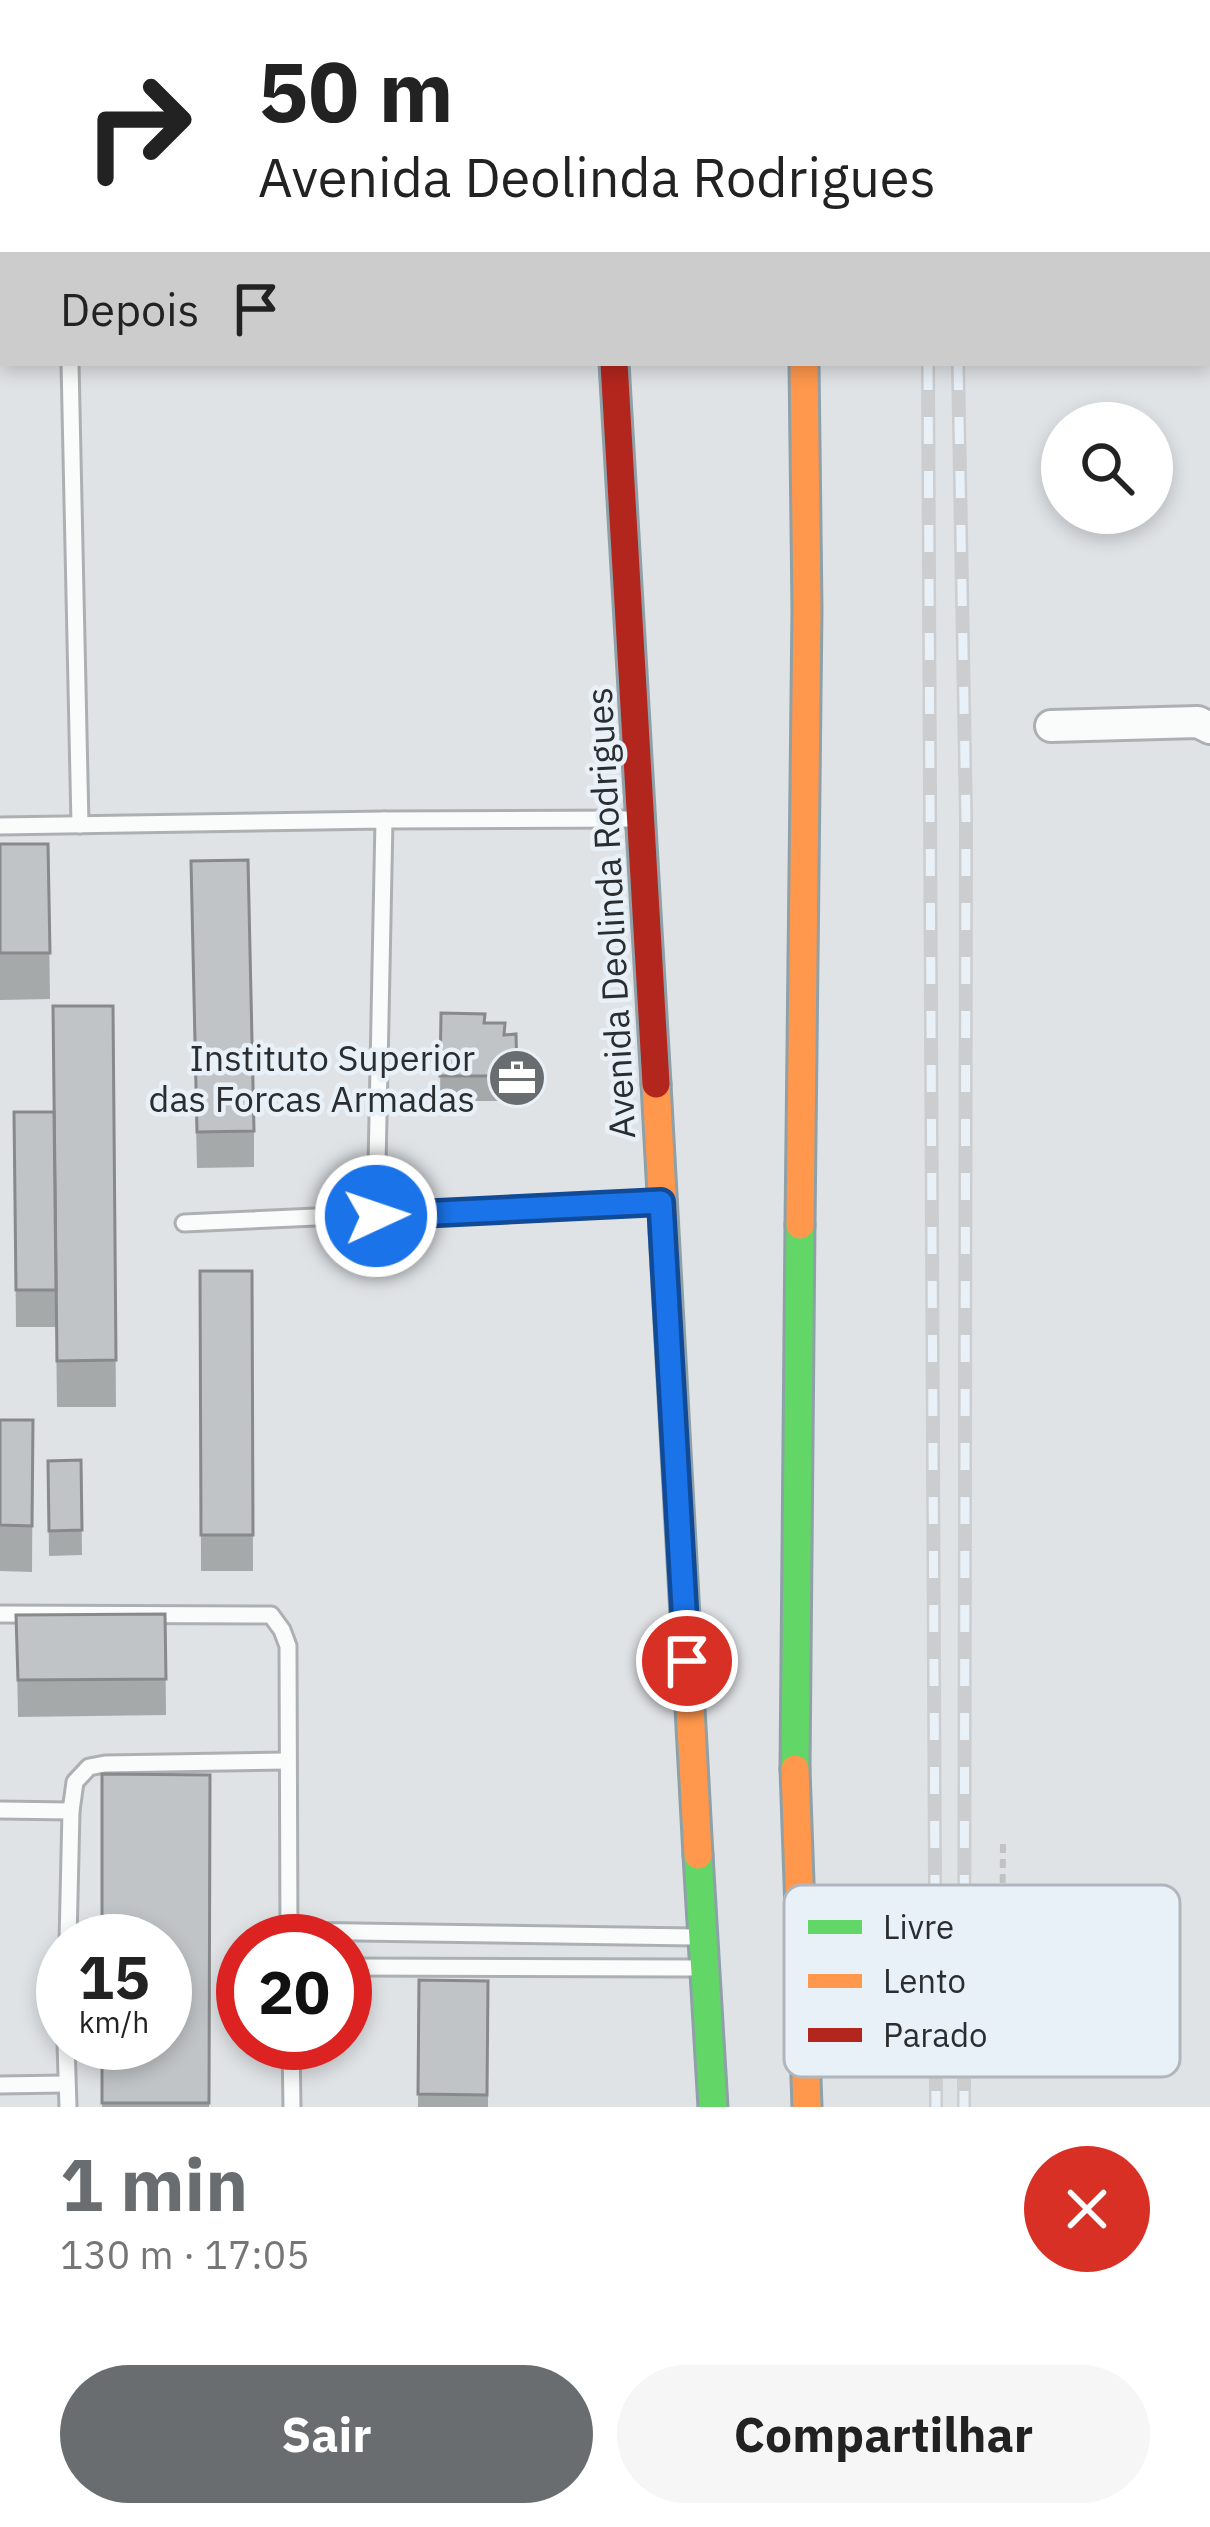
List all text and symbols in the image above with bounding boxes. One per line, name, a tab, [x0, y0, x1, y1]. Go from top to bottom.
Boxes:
text: 50 m	[258, 36, 454, 145]
icon: right	[60, 48, 216, 204]
text: Avenida Deolinda Rodrigues	[258, 142, 936, 212]
icon: arrive	[223, 276, 289, 342]
text: Depois	[60, 280, 199, 338]
map controls	[1041, 402, 1173, 534]
button: search	[1041, 402, 1173, 534]
street label: Avenida Deolinda Rodrigues	[575, 686, 645, 1140]
place label: Instituto Superior das Forcas Armadas	[149, 1034, 475, 1122]
office icon: Instituto Superior das Forcas Armadas	[486, 1047, 548, 1109]
position arrow	[313, 1153, 439, 1279]
pin	[636, 1610, 738, 1712]
icon: arrive	[654, 1628, 720, 1694]
legend	[784, 1885, 1180, 2077]
text: Livre	[883, 1905, 954, 1948]
speed limit sign: 20	[216, 1914, 372, 2070]
text: 15	[78, 1937, 150, 2016]
text: Lento	[883, 1959, 966, 2002]
text: km/h	[79, 2002, 149, 2041]
text: Parado	[883, 2013, 988, 2056]
text: 1 min	[60, 2137, 248, 2231]
button: close	[1024, 2146, 1150, 2272]
text: 130 m · 17:05	[60, 2229, 310, 2280]
button: Sair	[60, 2365, 593, 2503]
button: Compartilhar	[617, 2365, 1150, 2503]

